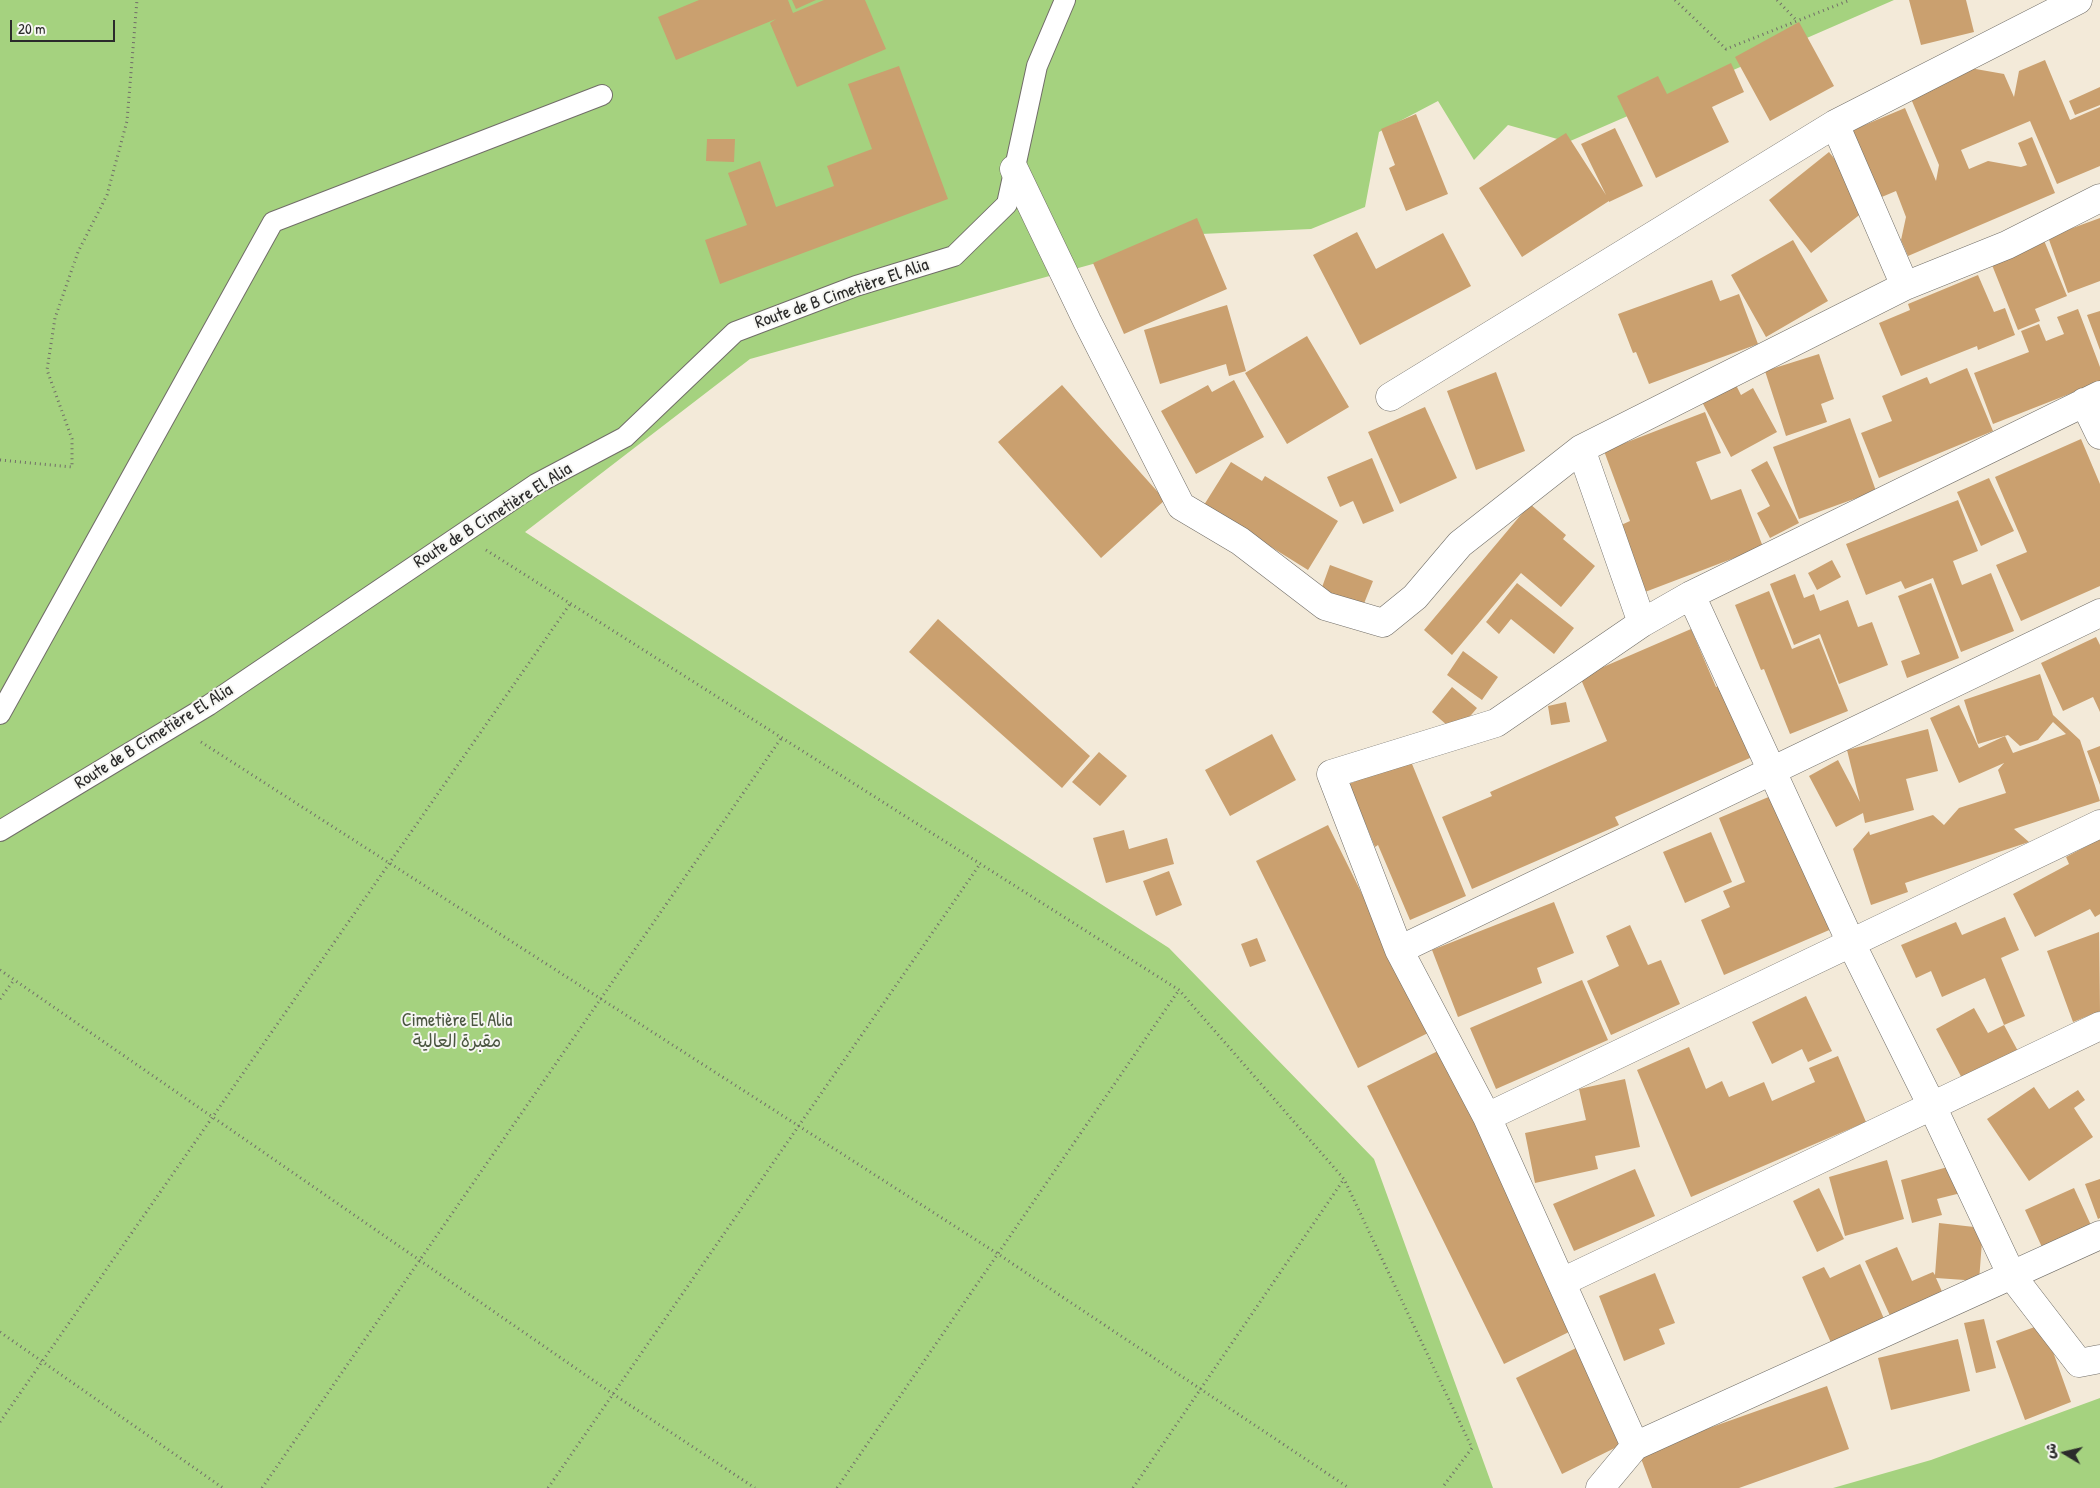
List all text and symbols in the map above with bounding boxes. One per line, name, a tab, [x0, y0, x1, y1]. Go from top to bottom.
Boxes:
scale bar	[12, 10, 118, 42]
text: 20 m	[18, 18, 45, 39]
street label: Route de B Cimetière El Alia	[752, 254, 932, 334]
street label: Route de B Cimetière El Alia	[410, 459, 576, 573]
street label: Route de B Cimetière El Alia	[71, 680, 237, 794]
park label: Cimetière El Alia مقبرة العالية	[402, 1010, 512, 1052]
north arrow	[2040, 1428, 2090, 1478]
text: ش	[2039, 1441, 2060, 1460]

